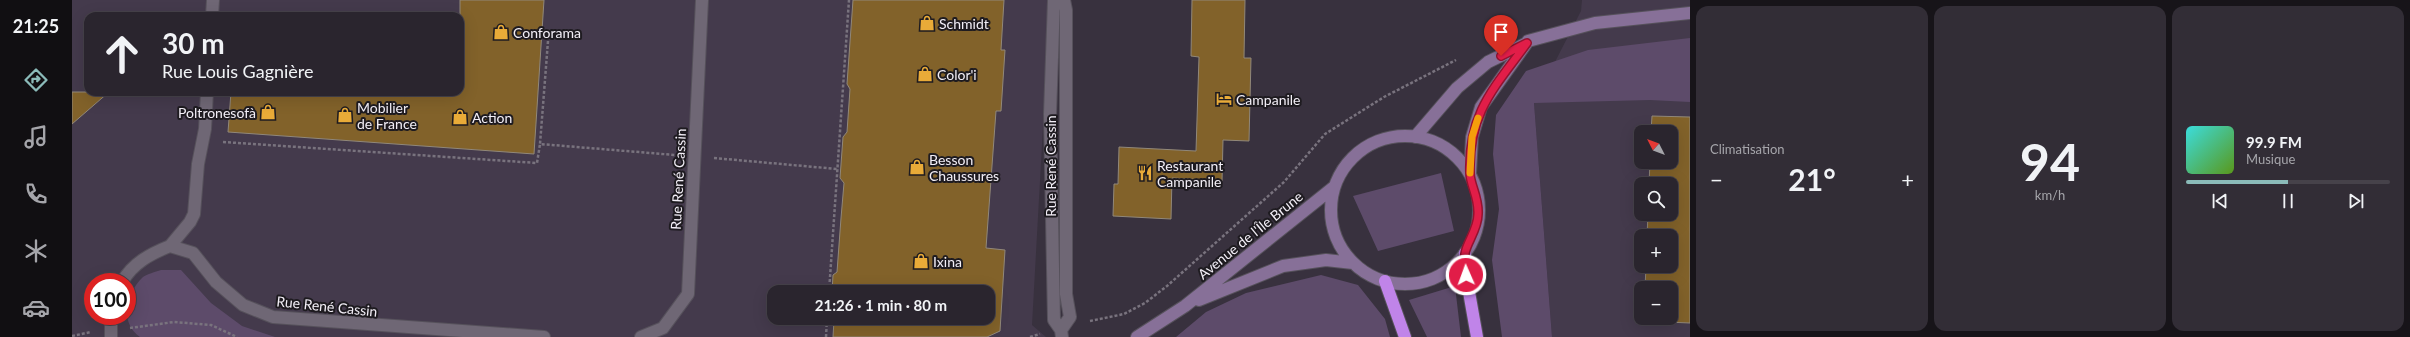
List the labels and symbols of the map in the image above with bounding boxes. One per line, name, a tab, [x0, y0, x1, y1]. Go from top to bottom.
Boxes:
shop icon: Schmidt	[918, 14, 936, 32]
place label: Schmidt	[939, 15, 989, 32]
pin	[1484, 15, 1518, 56]
shop icon: Conforama	[492, 23, 510, 41]
place label: Conforama	[513, 24, 581, 41]
shop icon: Color'i	[916, 65, 934, 83]
place label: Color'i	[937, 66, 977, 83]
hotel icon: Campanile	[1215, 90, 1233, 108]
place label: Campanile	[1236, 91, 1301, 108]
place label: Mobilier de France	[357, 99, 417, 132]
shop icon: Poltronesofà	[259, 103, 277, 121]
place label: Poltronesofà	[178, 104, 256, 121]
shop icon: Mobilier de France	[336, 106, 354, 124]
shop icon: Action	[451, 108, 469, 126]
place label: Action	[472, 109, 512, 126]
street label: Rue René Cassin	[1042, 115, 1059, 217]
north arrow	[1634, 125, 1678, 169]
street label: Rue René Cassin	[667, 128, 689, 230]
place label: Besson Chaussures	[929, 151, 999, 184]
place label: Restaurant Campanile	[1157, 157, 1223, 190]
shop icon: Besson Chaussures	[908, 158, 926, 176]
restaurant icon: Restaurant Campanile	[1136, 164, 1154, 182]
street label: Avenue de l'Île Brune	[1194, 187, 1306, 283]
shop icon: Ixina	[912, 252, 930, 270]
place label: Ixina	[933, 253, 962, 270]
position arrow	[1445, 254, 1487, 296]
speed limit sign: 100	[84, 273, 136, 325]
street label: Rue René Cassin	[276, 292, 378, 320]

